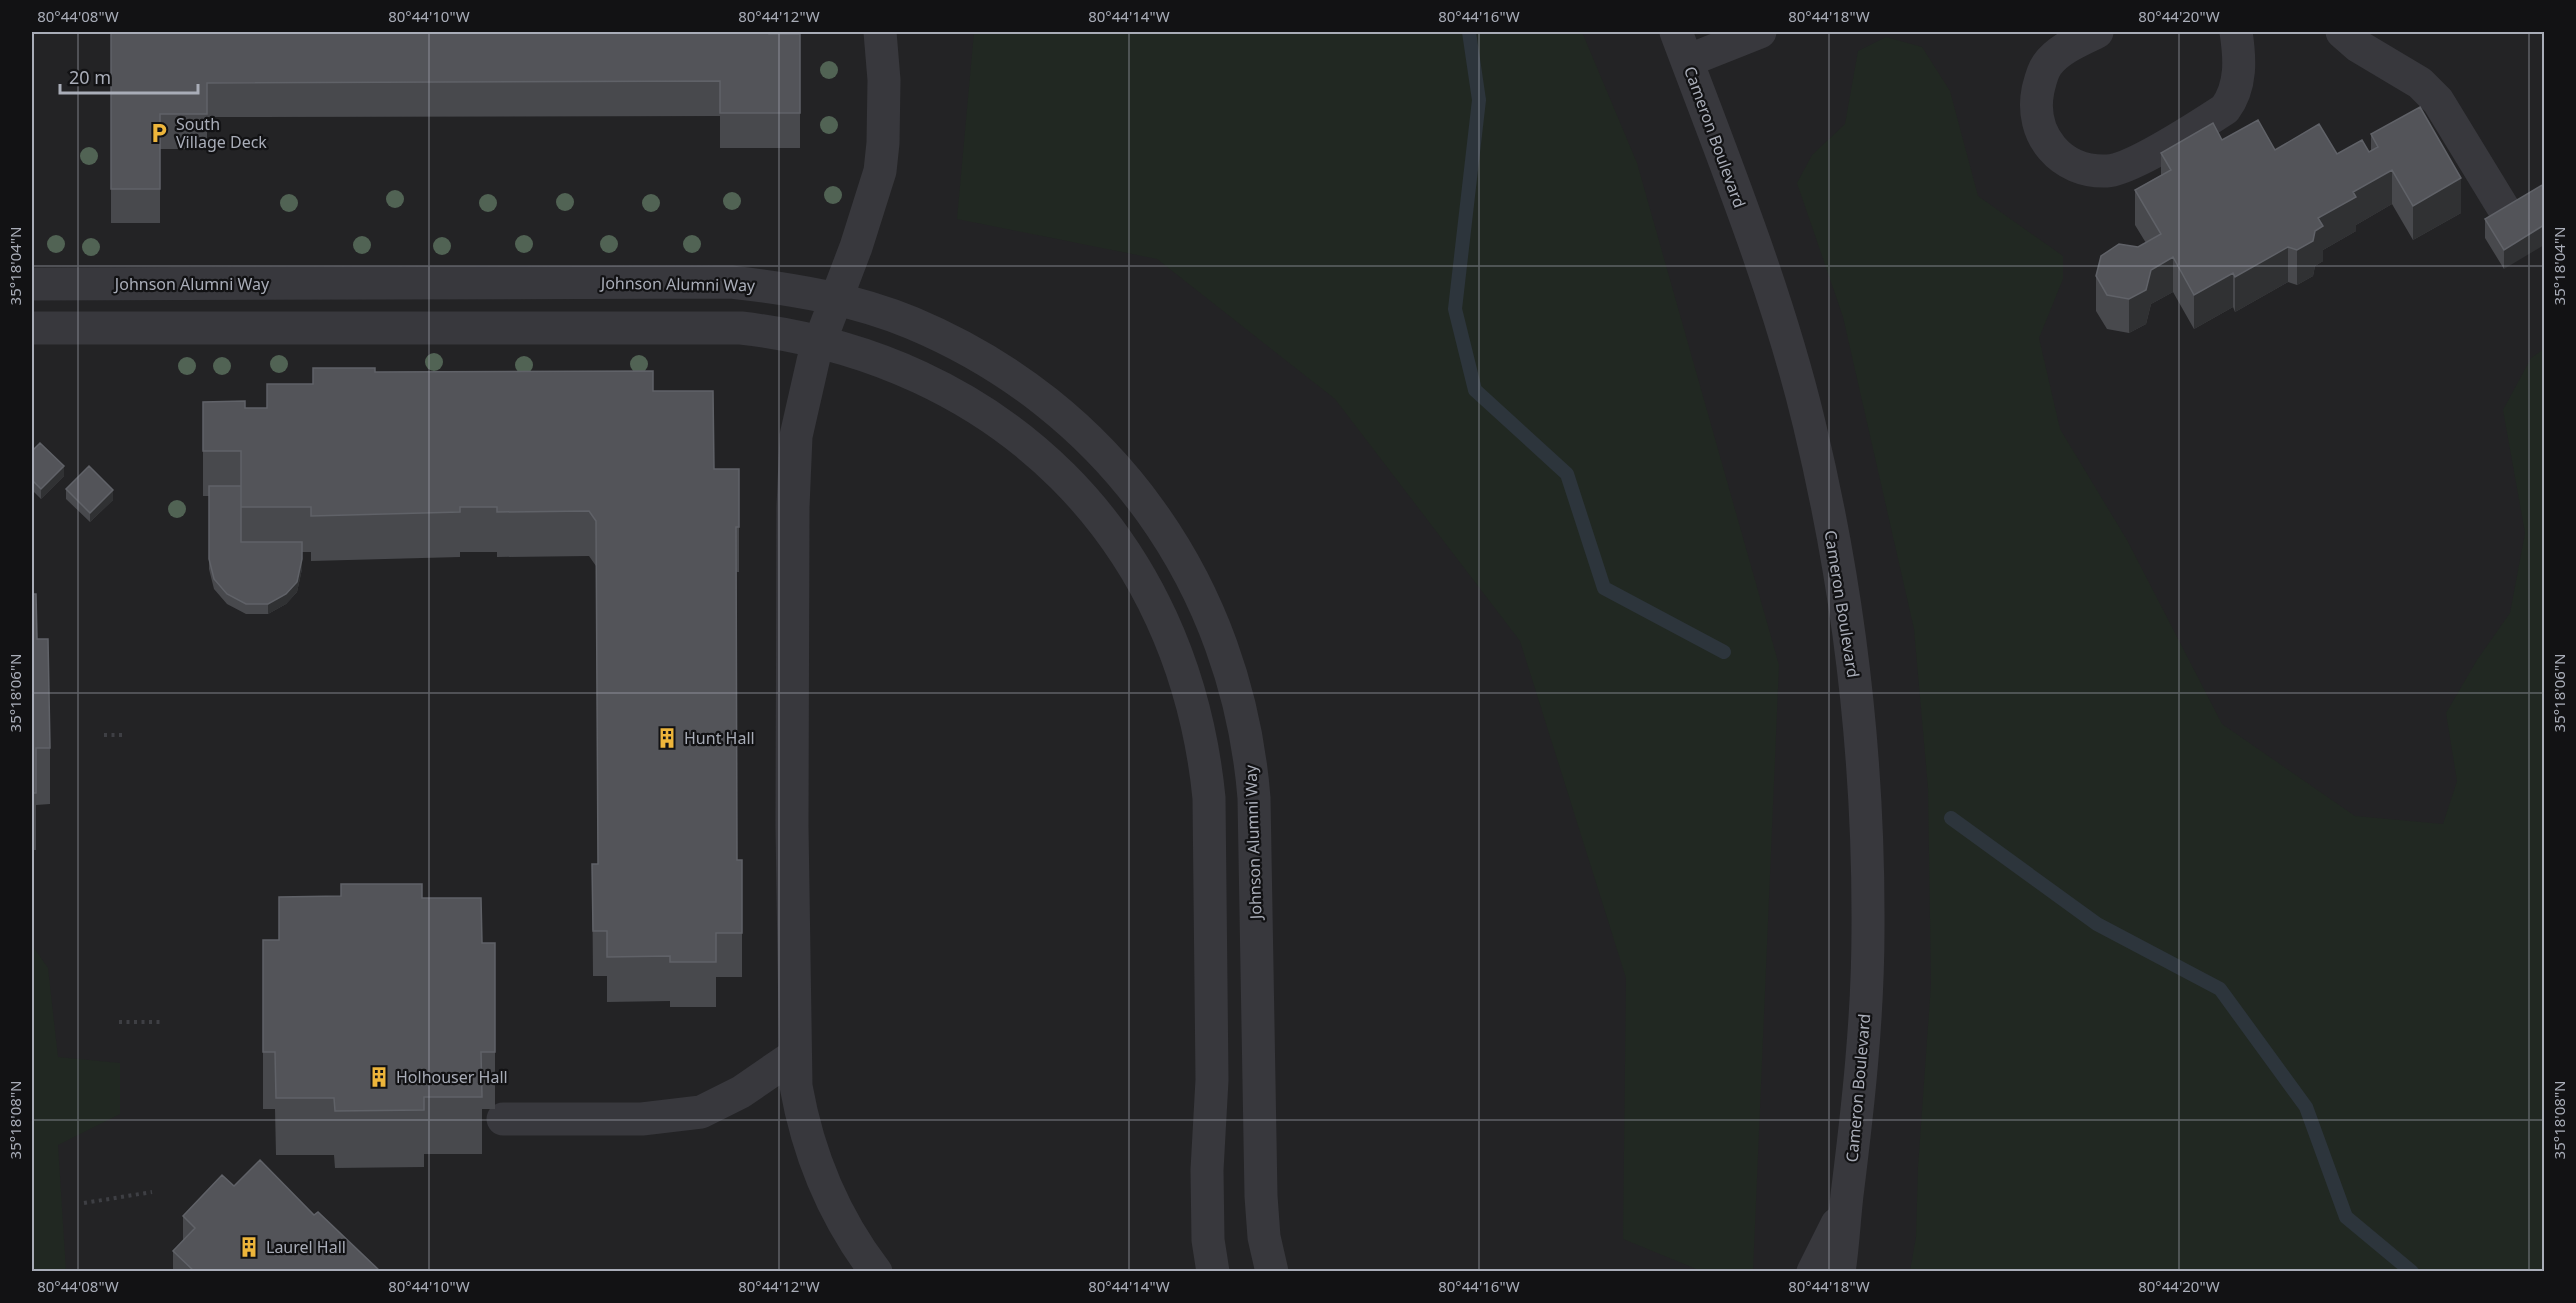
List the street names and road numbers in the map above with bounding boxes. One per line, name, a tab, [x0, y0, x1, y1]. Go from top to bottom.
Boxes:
street label: Cameron Boulevard	[1679, 63, 1751, 211]
street label: Johnson Alumni Way	[599, 272, 756, 296]
street label: Johnson Alumni Way	[113, 273, 270, 295]
street label: Cameron Boulevard	[1819, 529, 1865, 679]
street label: Johnson Alumni Way	[1239, 764, 1267, 921]
street label: Cameron Boulevard	[1841, 1013, 1875, 1163]

